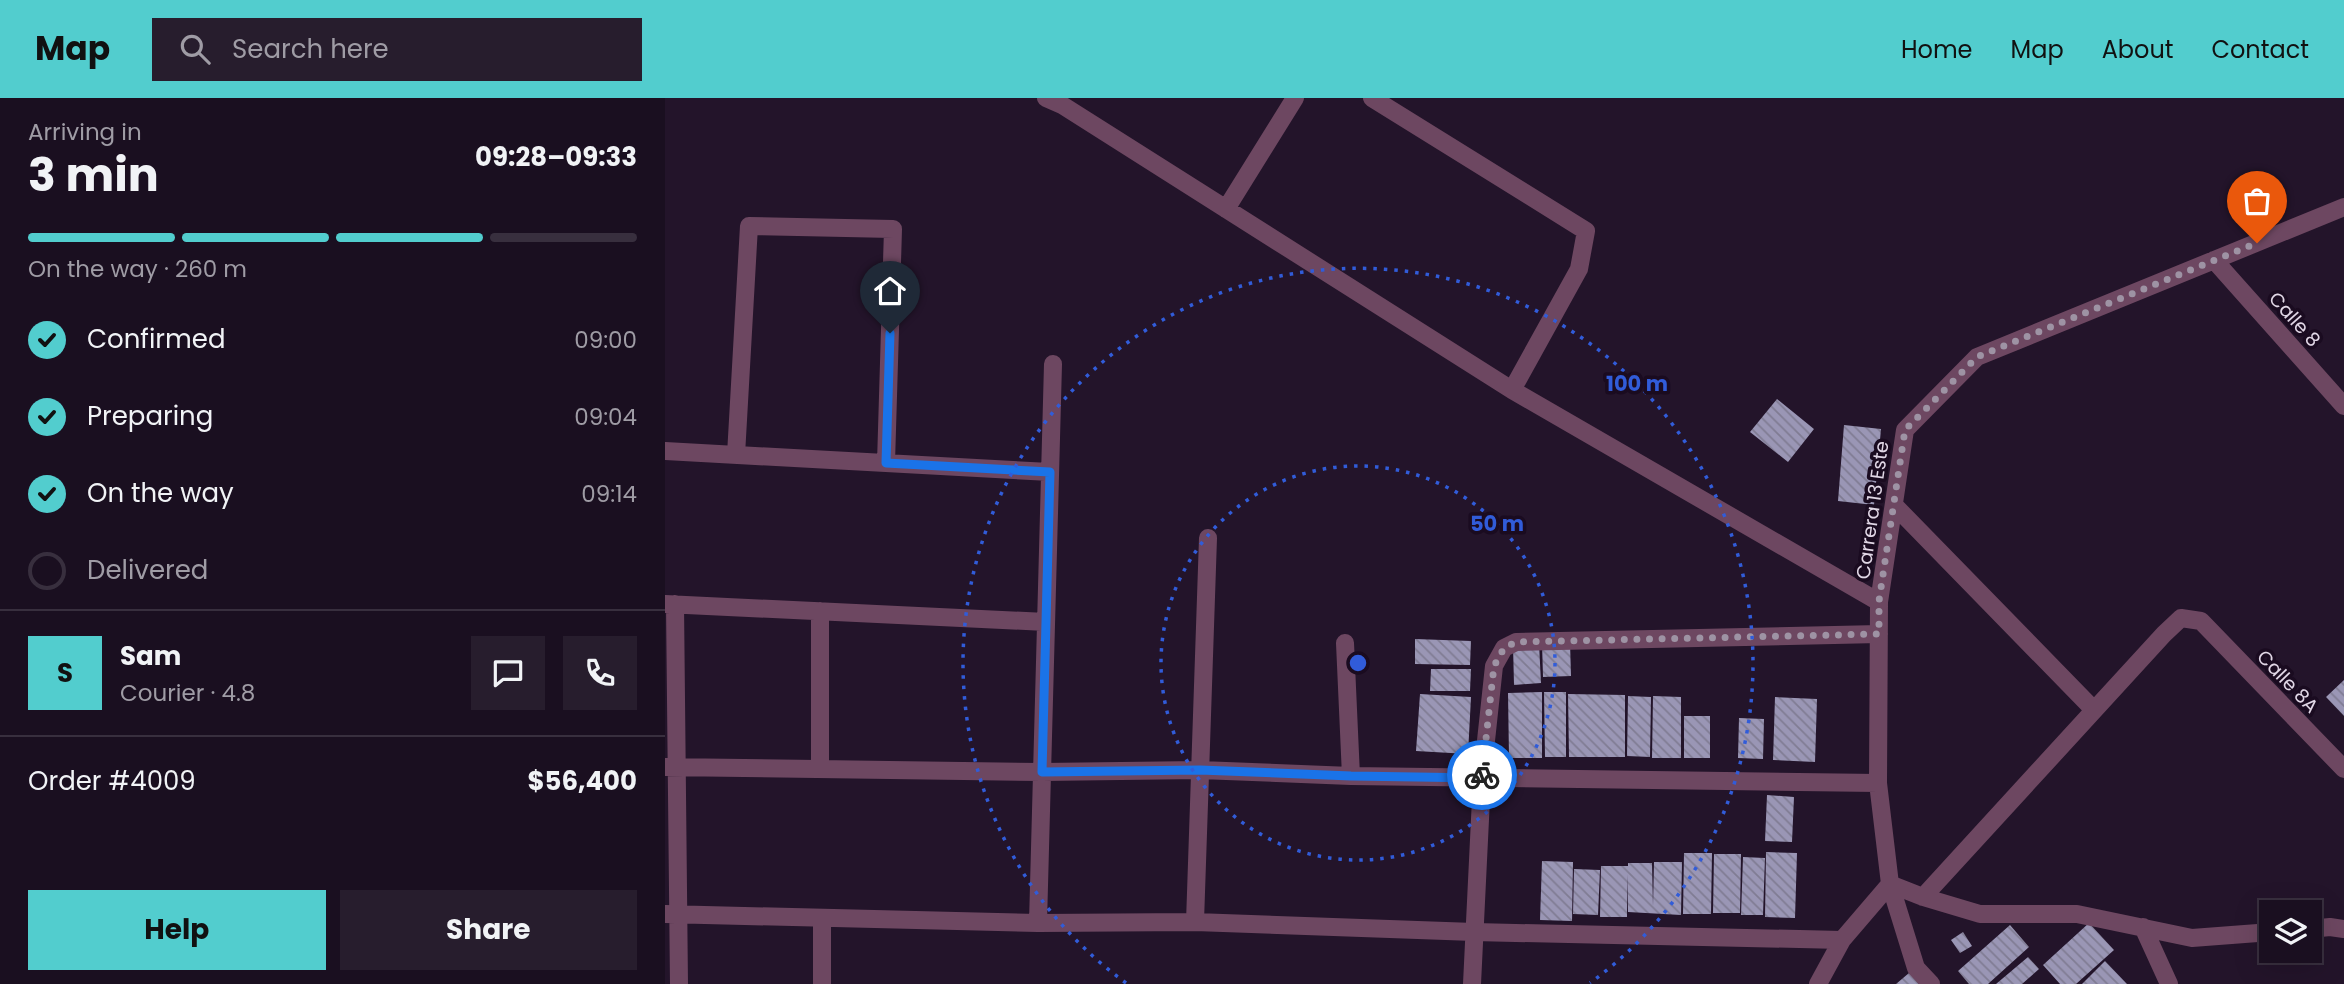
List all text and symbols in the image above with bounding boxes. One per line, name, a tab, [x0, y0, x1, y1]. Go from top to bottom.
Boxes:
search box	[152, 18, 642, 81]
text: Map	[35, 25, 110, 72]
icon: search	[176, 30, 214, 68]
text: Search here	[232, 31, 389, 67]
text: Home	[1901, 33, 1973, 66]
text: Map	[2011, 33, 2064, 66]
text: About	[2102, 33, 2173, 66]
text: Contact	[2211, 33, 2309, 66]
text: Arriving in	[28, 116, 142, 148]
text: 09:28–09:33	[475, 139, 637, 175]
text: 3 min	[28, 143, 159, 207]
pin	[2227, 171, 2287, 243]
icon: bag	[2238, 182, 2276, 220]
text: On the way · 260 m	[28, 253, 247, 285]
pin	[860, 261, 920, 333]
icon: home	[871, 272, 909, 310]
street label: Calle 8	[2263, 286, 2327, 353]
icon: check	[28, 321, 66, 359]
text: Confirmed	[87, 321, 225, 357]
text: 09:00	[574, 324, 637, 356]
text: 100 m	[1606, 369, 1668, 398]
icon: check	[28, 398, 66, 436]
text: Preparing	[87, 398, 213, 434]
text: 09:04	[574, 401, 637, 433]
street label: Carrera 13 Este	[1849, 439, 1896, 581]
icon: check	[28, 475, 66, 513]
text: On the way	[87, 475, 234, 511]
text: 09:14	[581, 478, 637, 510]
text: 50 m	[1470, 509, 1524, 538]
text: Delivered	[87, 552, 208, 588]
button: chat	[471, 636, 545, 710]
button: phone	[563, 636, 637, 710]
text: Sam	[120, 638, 181, 674]
street label: Calle 8A	[2251, 644, 2325, 719]
centre of rings	[1346, 651, 1370, 675]
text: S	[57, 655, 73, 691]
text: Courier · 4.8	[120, 677, 255, 709]
courier	[1447, 740, 1517, 810]
icon: bike	[1463, 756, 1501, 794]
text: Order #4009	[28, 763, 196, 799]
text: $56,400	[527, 763, 637, 799]
button: Help	[28, 890, 326, 970]
button: Share	[340, 890, 637, 970]
map controls	[2259, 900, 2322, 963]
button: layers	[2259, 900, 2322, 963]

